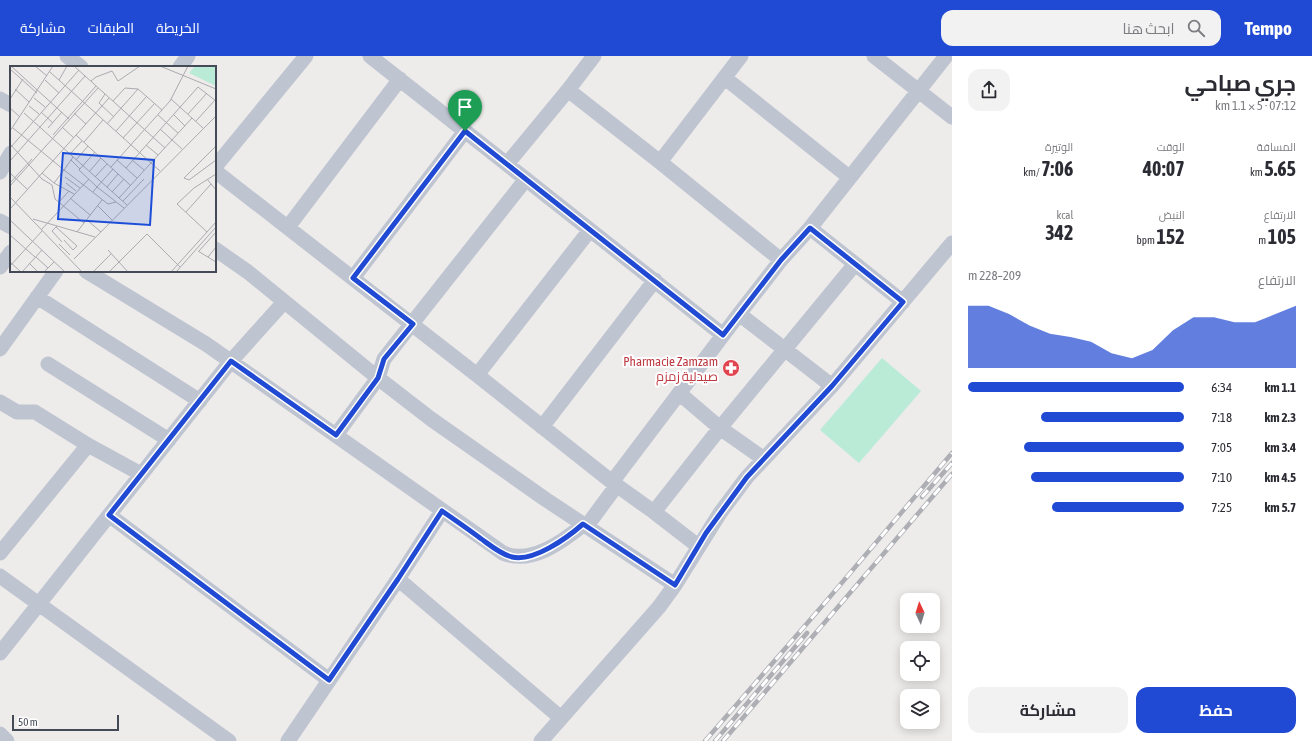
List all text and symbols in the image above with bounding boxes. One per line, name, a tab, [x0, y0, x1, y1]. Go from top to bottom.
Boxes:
search box	[941, 10, 1221, 46]
icon: search	[1185, 17, 1207, 39]
text: Tempo	[1245, 17, 1292, 39]
text: مشاركة	[20, 20, 66, 36]
text: الطبقات	[88, 20, 134, 36]
text: الخريطة	[156, 20, 200, 36]
text: ابحث هنا	[1122, 20, 1175, 37]
inset map	[10, 66, 216, 272]
button: share	[968, 69, 1010, 111]
text: جري صباحي	[1185, 70, 1296, 96]
pin	[448, 90, 482, 131]
icon: arrive	[454, 96, 476, 118]
text: 07:12 · 5 × 1.1 km	[1215, 98, 1296, 113]
text: الوتيرة	[1045, 141, 1073, 153]
text: الوقت	[1157, 141, 1185, 153]
text: المسافة	[1257, 141, 1296, 153]
text: 7:06	[1041, 157, 1073, 180]
text: 40:07	[1143, 157, 1185, 180]
text: 5.65	[1264, 157, 1296, 180]
text: /km	[1023, 166, 1041, 178]
text: km	[1250, 166, 1264, 178]
text: kcal	[1057, 209, 1073, 221]
text: النبض	[1159, 209, 1185, 221]
text: الارتفاع	[1264, 209, 1296, 221]
text: 342	[1045, 221, 1073, 244]
text: 152	[1156, 225, 1185, 248]
text: 105	[1268, 225, 1296, 248]
text: bpm	[1137, 234, 1156, 246]
text: m	[1258, 234, 1268, 246]
text: 209–228 m	[968, 268, 1021, 283]
text: الارتفاع	[1258, 273, 1296, 288]
place label: Pharmacie Zamzam صيدلية زمزم	[623, 354, 718, 386]
pharmacy icon: Pharmacie Zamzam صيدلية زمزم	[721, 358, 741, 378]
text: 6:34	[1211, 380, 1232, 395]
text: 1.1 km	[1265, 380, 1296, 395]
text: 7:18	[1211, 410, 1232, 425]
text: 2.3 km	[1265, 410, 1296, 425]
text: 7:05	[1211, 440, 1232, 455]
text: 3.4 km	[1265, 440, 1296, 455]
text: 7:10	[1211, 470, 1232, 485]
text: 4.5 km	[1265, 470, 1296, 485]
text: 7:25	[1211, 500, 1232, 515]
text: 5.7 km	[1265, 500, 1296, 515]
north arrow	[900, 593, 940, 633]
map controls	[900, 593, 940, 729]
button: locate	[900, 641, 940, 681]
button: مشاركة	[968, 687, 1128, 733]
button: حفظ	[1136, 687, 1296, 733]
button: layers	[900, 689, 940, 729]
scale bar	[12, 713, 119, 732]
text: 50 m	[18, 716, 38, 728]

